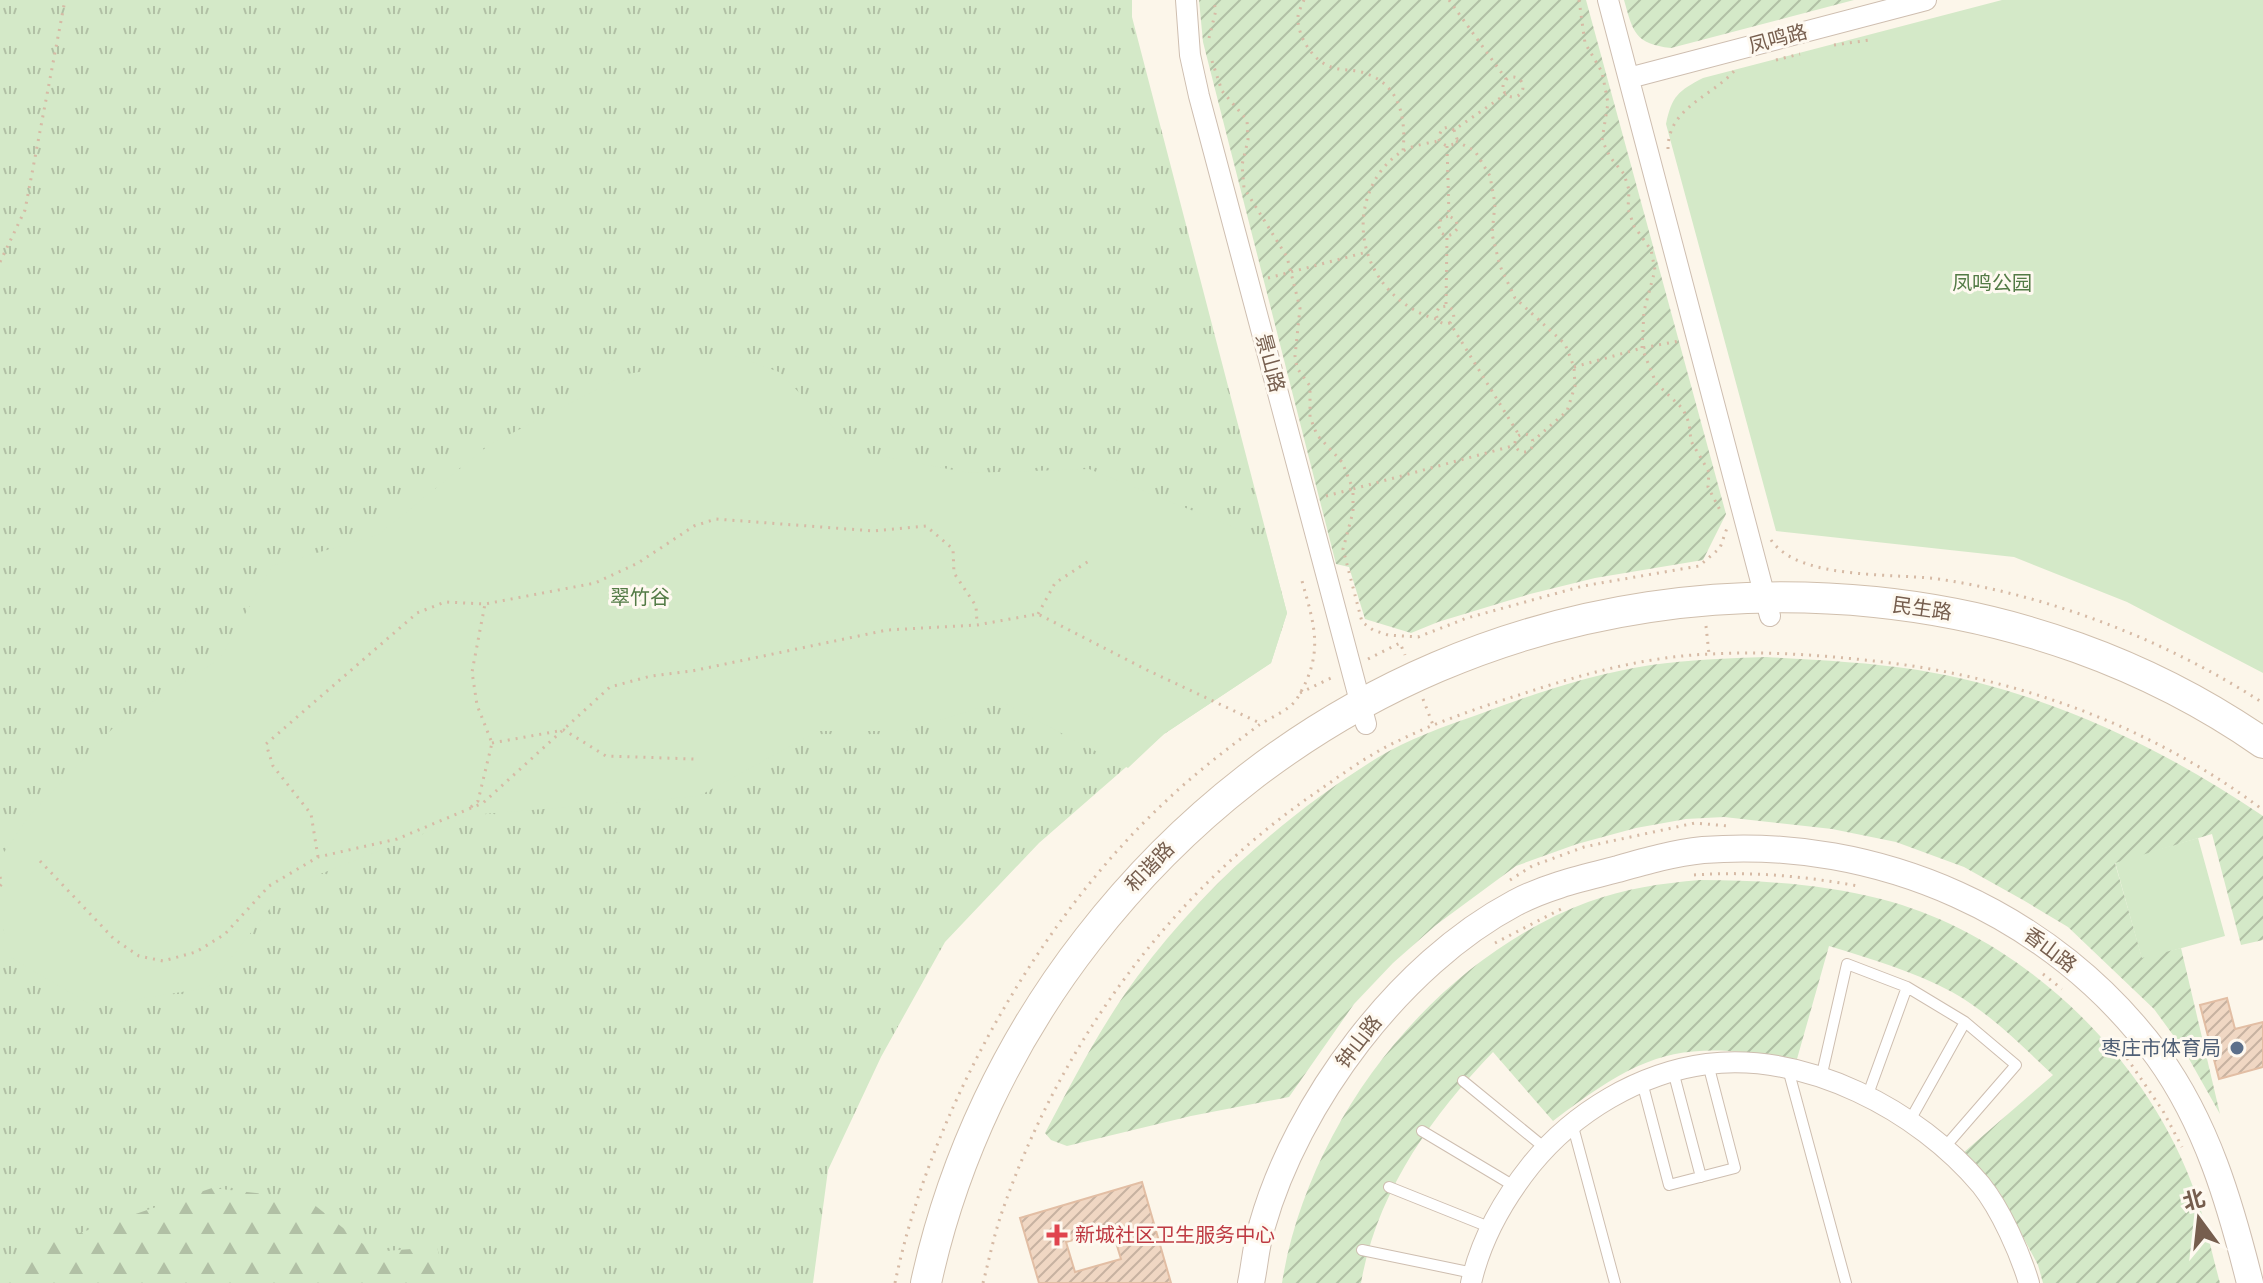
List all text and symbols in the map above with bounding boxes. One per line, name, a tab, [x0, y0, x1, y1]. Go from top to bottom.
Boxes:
street label: 凤鸣路	[1746, 18, 1810, 60]
park label: 凤鸣公园	[1952, 270, 2032, 297]
street label: 景山路	[1249, 331, 1291, 395]
park label: 翠竹谷	[610, 584, 670, 611]
street label: 民生路	[1890, 591, 1954, 627]
street label: 和谐路	[1119, 836, 1181, 898]
street label: 香山路	[2018, 921, 2082, 979]
street label: 钟山路	[1330, 1010, 1388, 1074]
place label: 枣庄市体育局	[2101, 1035, 2221, 1062]
marker: 枣庄市体育局	[2228, 1039, 2246, 1057]
north arrow	[2159, 1179, 2239, 1259]
text: 北	[2180, 1183, 2209, 1218]
place label: 新城社区卫生服务中心	[1075, 1222, 1275, 1249]
marker: 新城社区卫生服务中心	[1046, 1224, 1068, 1246]

